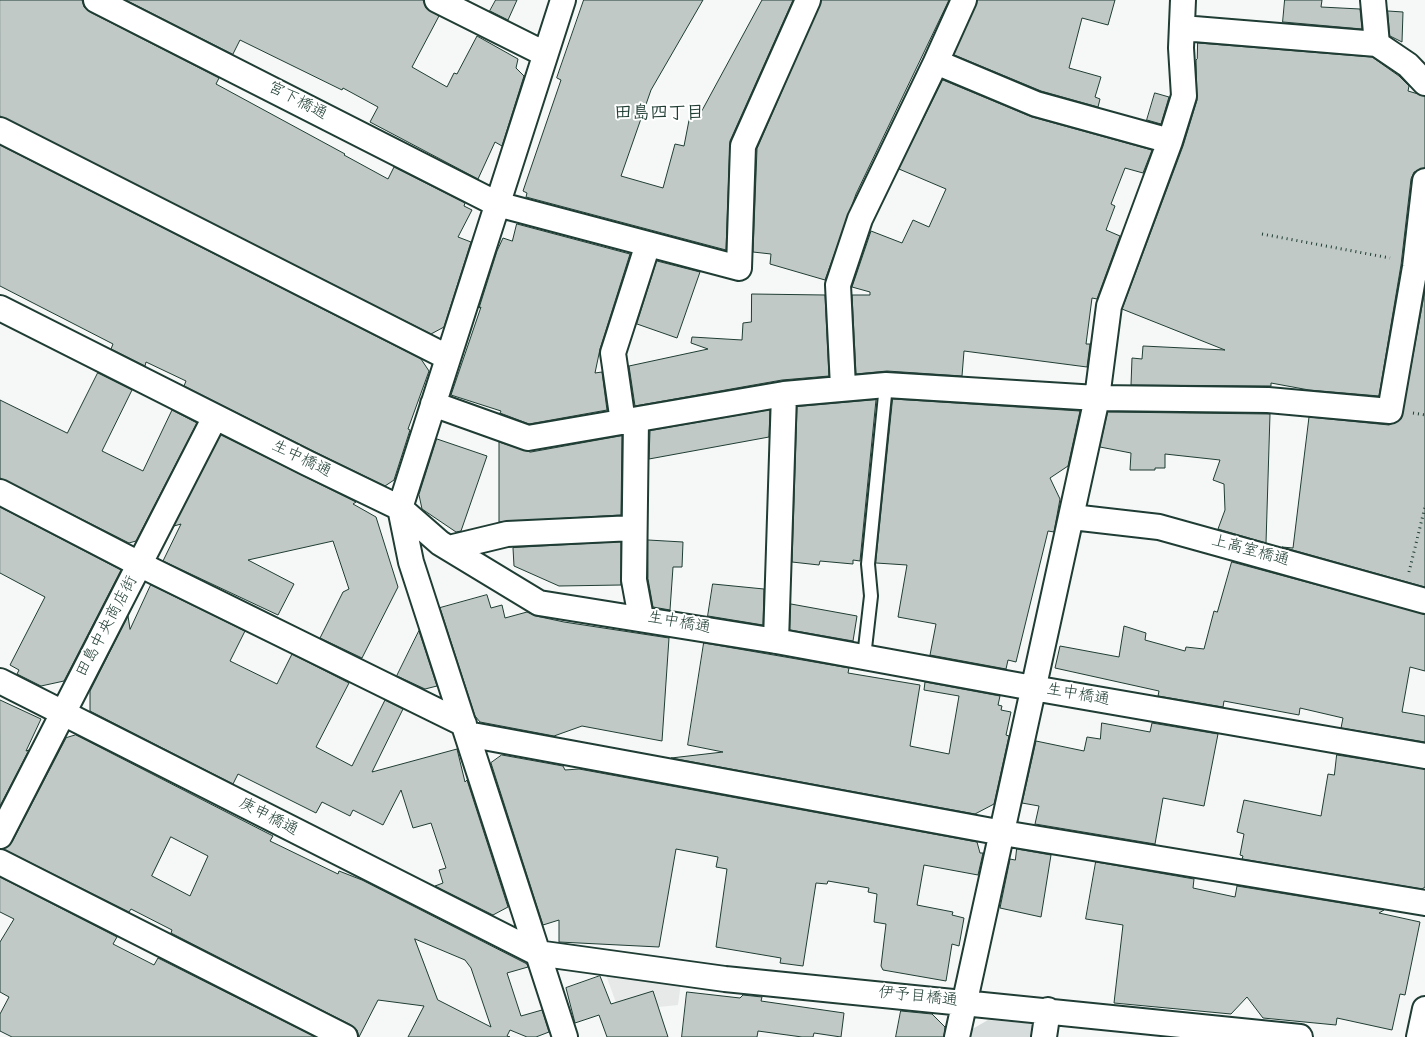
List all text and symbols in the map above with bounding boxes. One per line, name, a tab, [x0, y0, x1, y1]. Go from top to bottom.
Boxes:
street label: 宮下橋通	[264, 79, 330, 125]
district label: 田島四丁目	[614, 104, 704, 126]
street label: 生中橋通	[268, 437, 334, 483]
street label: 上高室橋通	[1209, 532, 1291, 572]
street label: 田島中央商店街	[73, 573, 143, 681]
street label: 生中橋通	[646, 609, 712, 639]
street label: 生中橋通	[1045, 681, 1111, 711]
street label: 庚申橋通	[235, 795, 301, 841]
street label: 伊予目橋通	[877, 984, 959, 1012]

